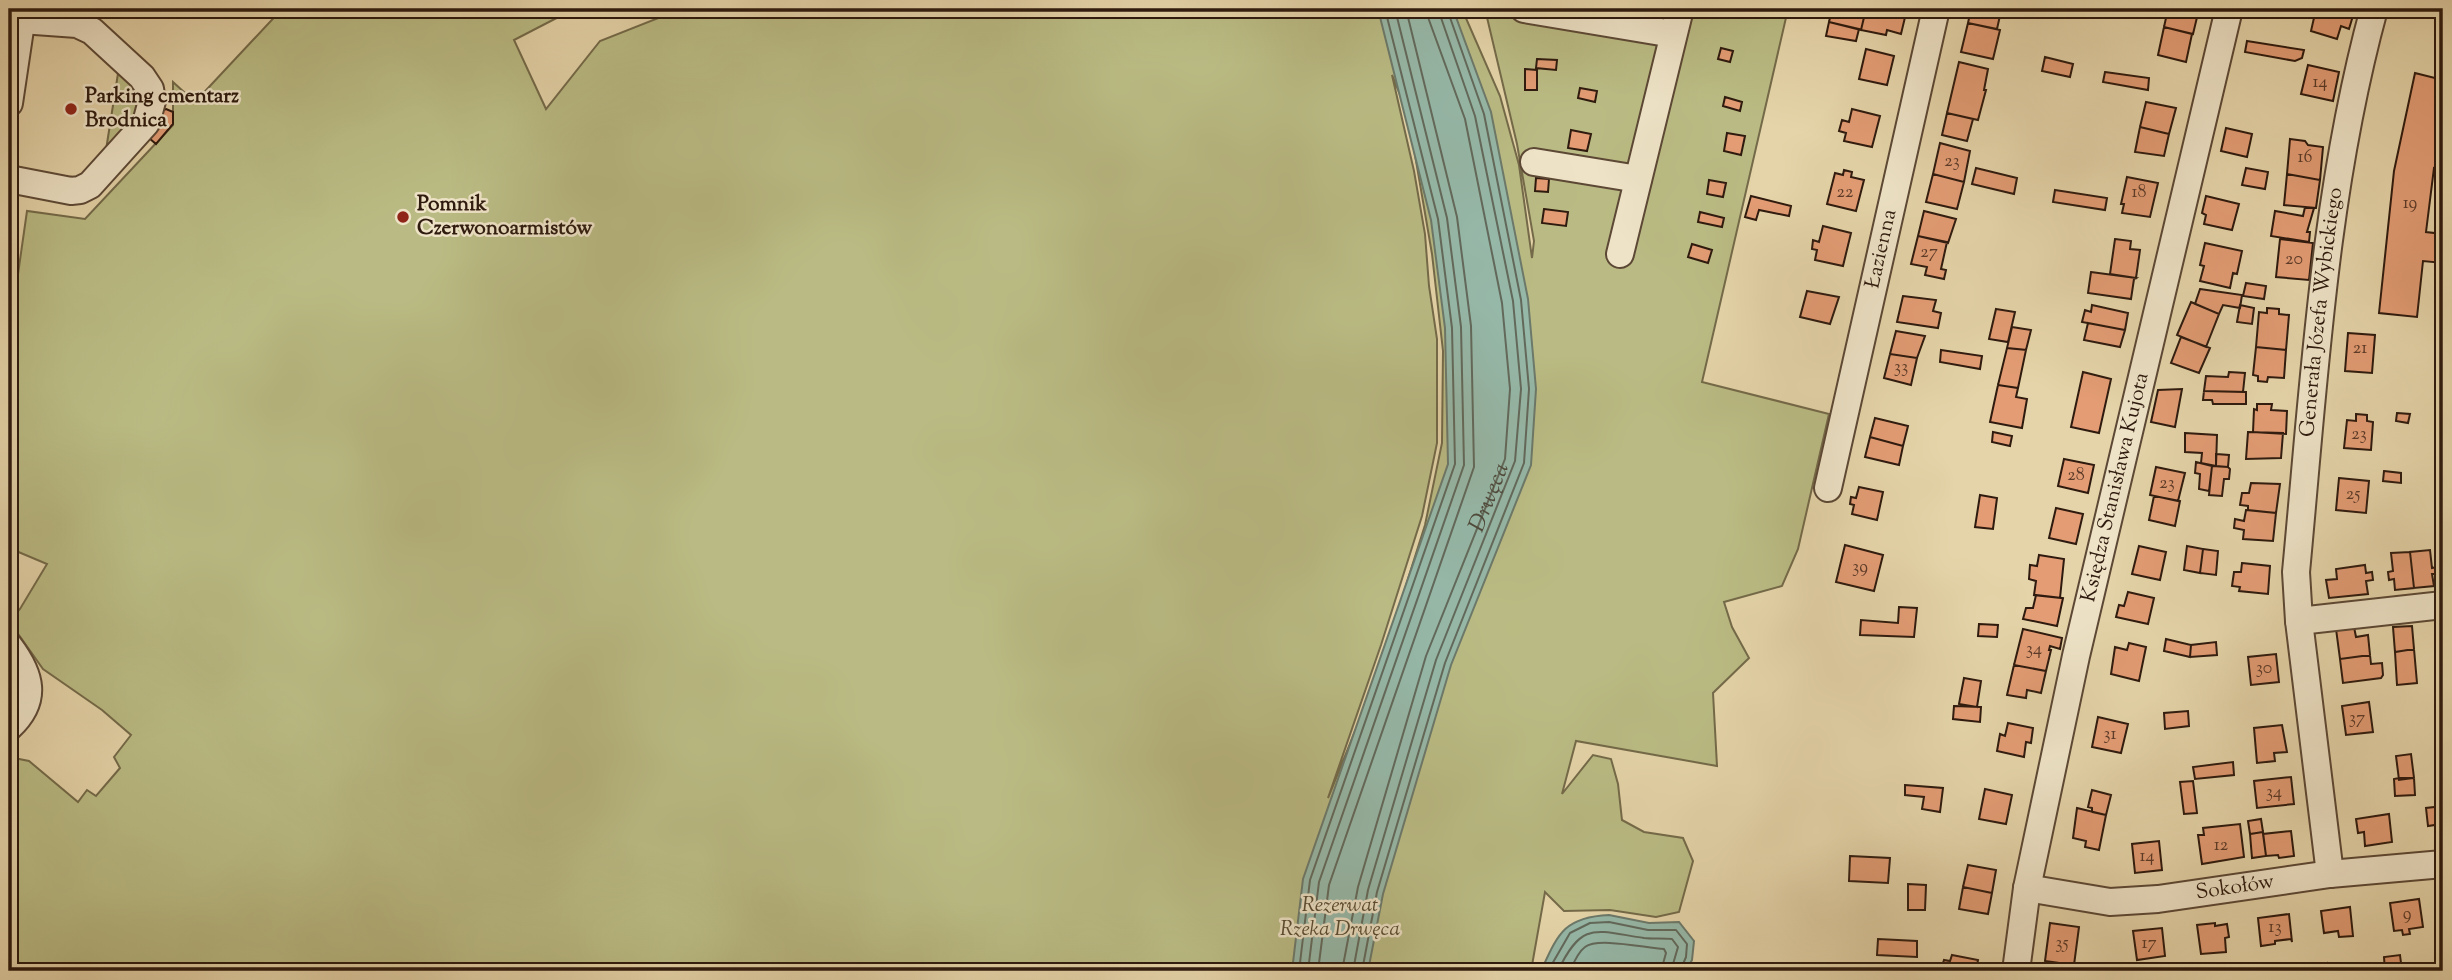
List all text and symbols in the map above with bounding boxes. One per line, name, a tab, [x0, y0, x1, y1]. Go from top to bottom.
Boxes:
house number: 14	[2312, 70, 2328, 96]
place label: Parking cmentarz Brodnica	[85, 82, 239, 136]
marker: Parking cmentarz Brodnica	[63, 101, 79, 117]
house number: 16	[2297, 145, 2313, 171]
house number: 23	[1944, 149, 1960, 175]
house number: 22	[1837, 180, 1854, 206]
house number: 18	[2131, 180, 2147, 206]
street label: Generała Józefa Wybickiego	[2293, 185, 2351, 438]
place label: Pomnik Czerwonoarmistów	[417, 190, 592, 244]
house number: 19	[2403, 191, 2418, 217]
street label: Łazienna	[1858, 206, 1905, 292]
marker: Pomnik Czerwonoarmistów	[395, 209, 411, 225]
house number: 27	[1920, 240, 1938, 266]
house number: 20	[2285, 247, 2303, 273]
house number: 21	[2353, 336, 2367, 362]
house number: 33	[1894, 355, 1908, 381]
street label: Księdza Stanisława Kujota	[2074, 369, 2158, 605]
house number: 23	[2351, 422, 2367, 448]
water label: Drwęca	[1461, 458, 1518, 537]
house number: 28	[2067, 463, 2085, 489]
house number: 23	[2159, 471, 2175, 497]
house number: 25	[2346, 482, 2360, 508]
house number: 39	[1852, 555, 1868, 581]
house number: 34	[2026, 637, 2042, 663]
house number: 30	[2256, 656, 2272, 682]
house number: 37	[2349, 706, 2365, 732]
house number: 31	[2103, 722, 2117, 748]
house number: 34	[2266, 780, 2282, 806]
house number: 12	[2214, 833, 2229, 859]
house number: 14	[2139, 844, 2155, 870]
street label: Sokołów	[2194, 867, 2276, 908]
park label: Rezerwat Rzeka Drwęca	[1280, 891, 1400, 945]
house number: 9	[2403, 902, 2412, 928]
house number: 13	[2268, 915, 2282, 941]
house number: 35	[2055, 931, 2069, 957]
house number: 17	[2141, 931, 2157, 957]

